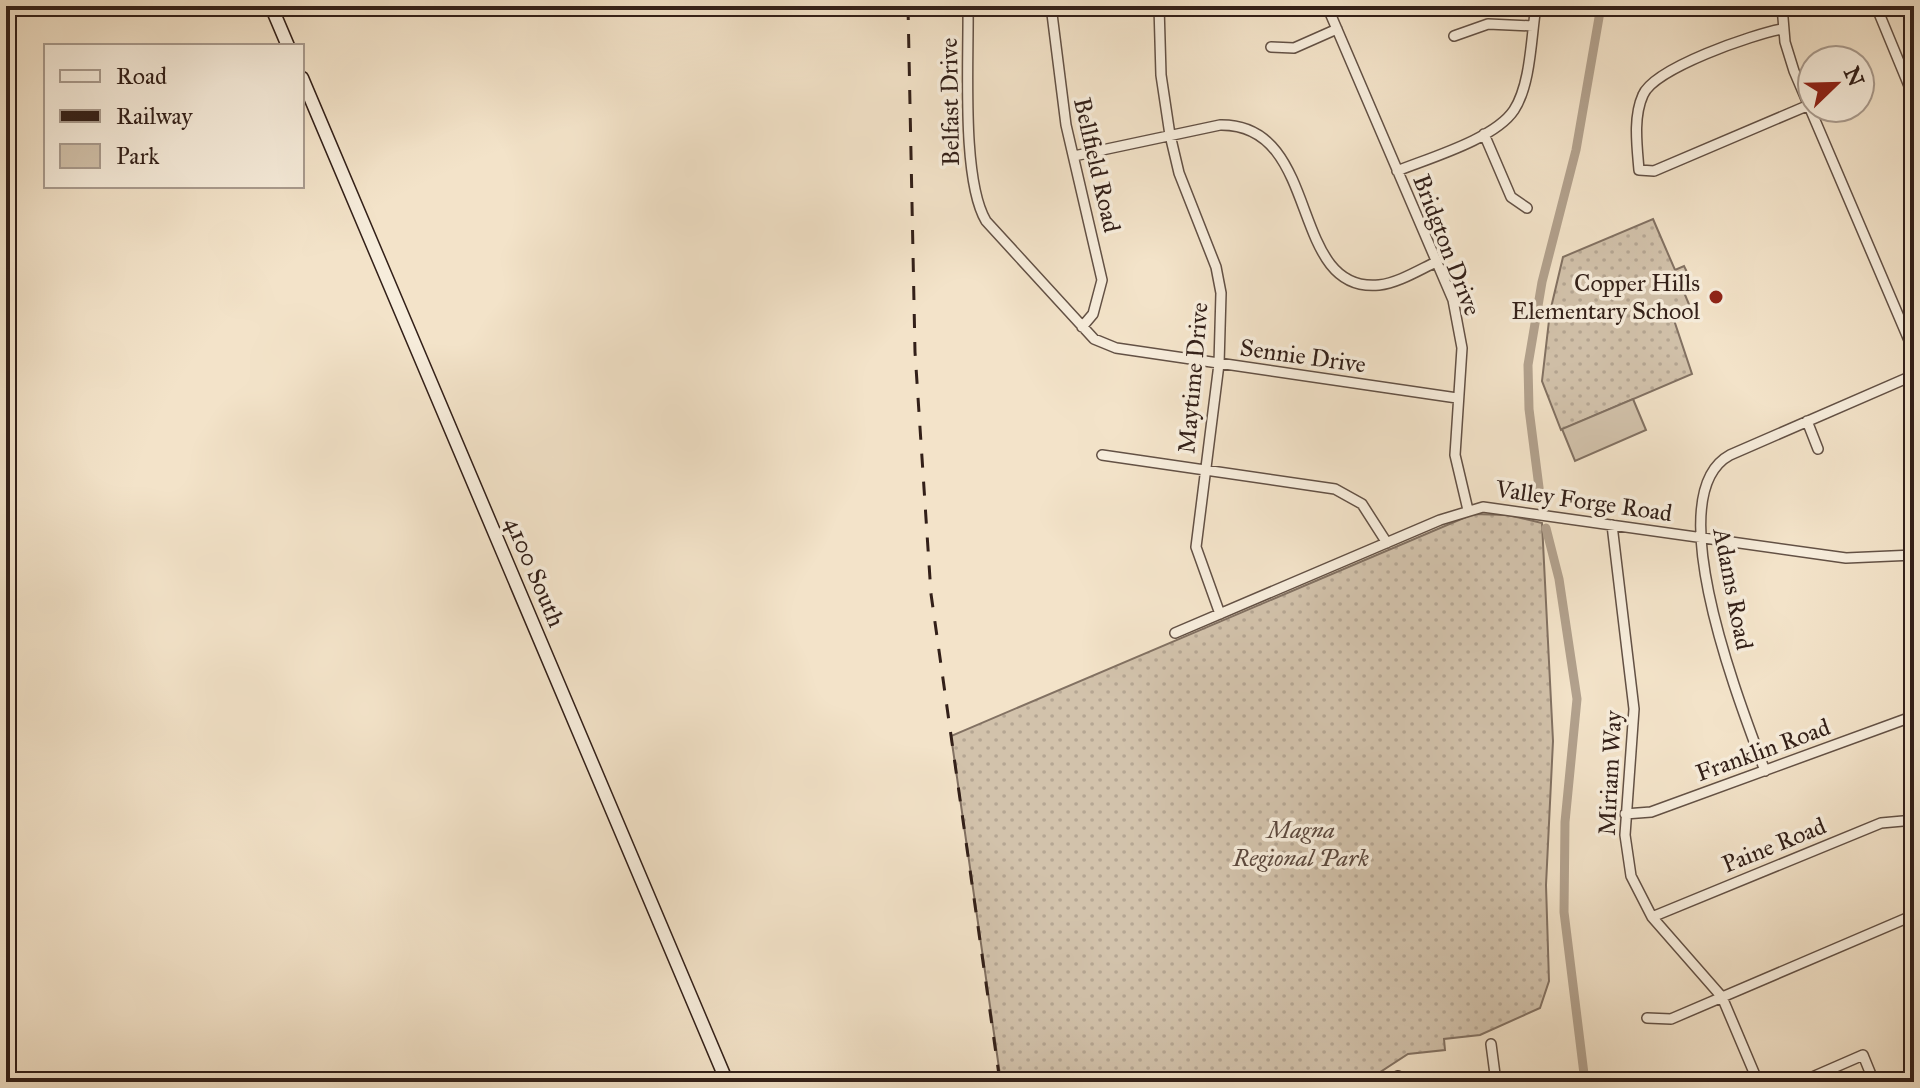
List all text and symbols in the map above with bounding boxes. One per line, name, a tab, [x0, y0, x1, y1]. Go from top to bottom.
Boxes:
street label: Belfast Drive	[934, 37, 966, 167]
legend	[44, 44, 304, 188]
north arrow	[1796, 44, 1876, 124]
text: Road	[116, 61, 167, 91]
text: N	[1838, 63, 1870, 91]
street label: Bellfield Road	[1067, 95, 1127, 235]
text: Railway	[116, 101, 193, 131]
text: Park	[116, 141, 160, 171]
street label: Bridgton Drive	[1406, 170, 1488, 320]
place label: Copper Hills Elementary School	[1511, 268, 1701, 326]
marker: Copper Hills Elementary School	[1707, 288, 1725, 306]
street label: Maytime Drive	[1171, 301, 1215, 455]
street label: Sennie Drive	[1238, 332, 1368, 380]
street label: Valley Forge Road	[1493, 474, 1674, 528]
street label: 4100 South	[498, 512, 572, 632]
street label: Adams Road	[1706, 525, 1760, 652]
street label: Miriam Way	[1592, 709, 1628, 836]
street label: Franklin Road	[1692, 712, 1834, 788]
street label: Paine Road	[1718, 811, 1830, 879]
park label: Magna Regional Park	[1232, 815, 1369, 873]

